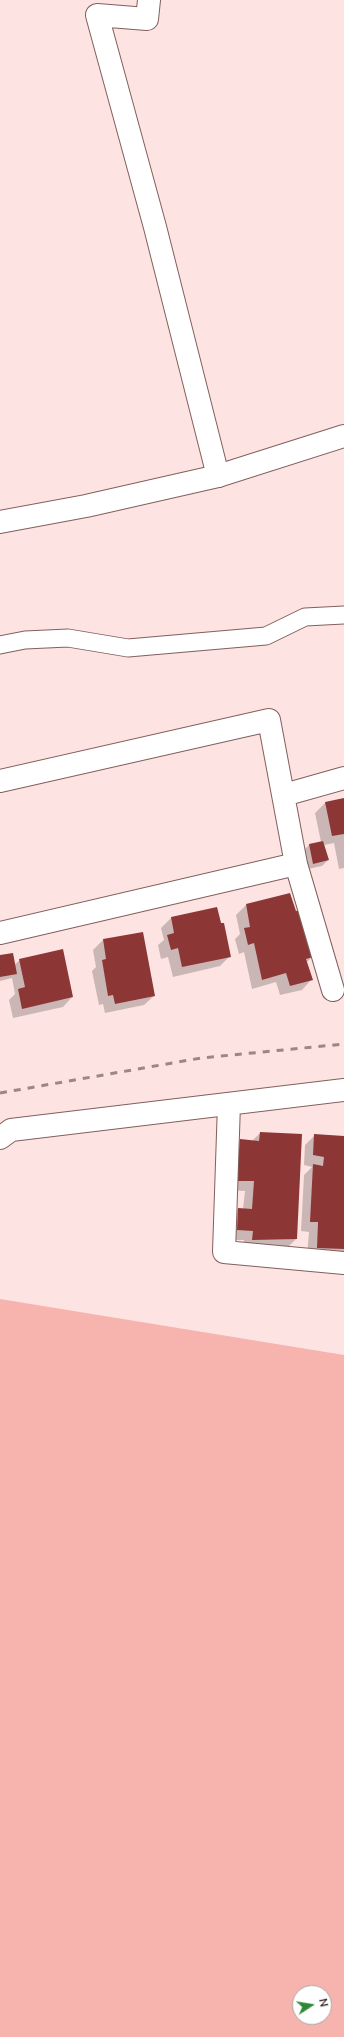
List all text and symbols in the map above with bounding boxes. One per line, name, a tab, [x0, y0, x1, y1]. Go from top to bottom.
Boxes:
north arrow	[292, 1985, 332, 2025]
text: N	[315, 1997, 331, 2008]

